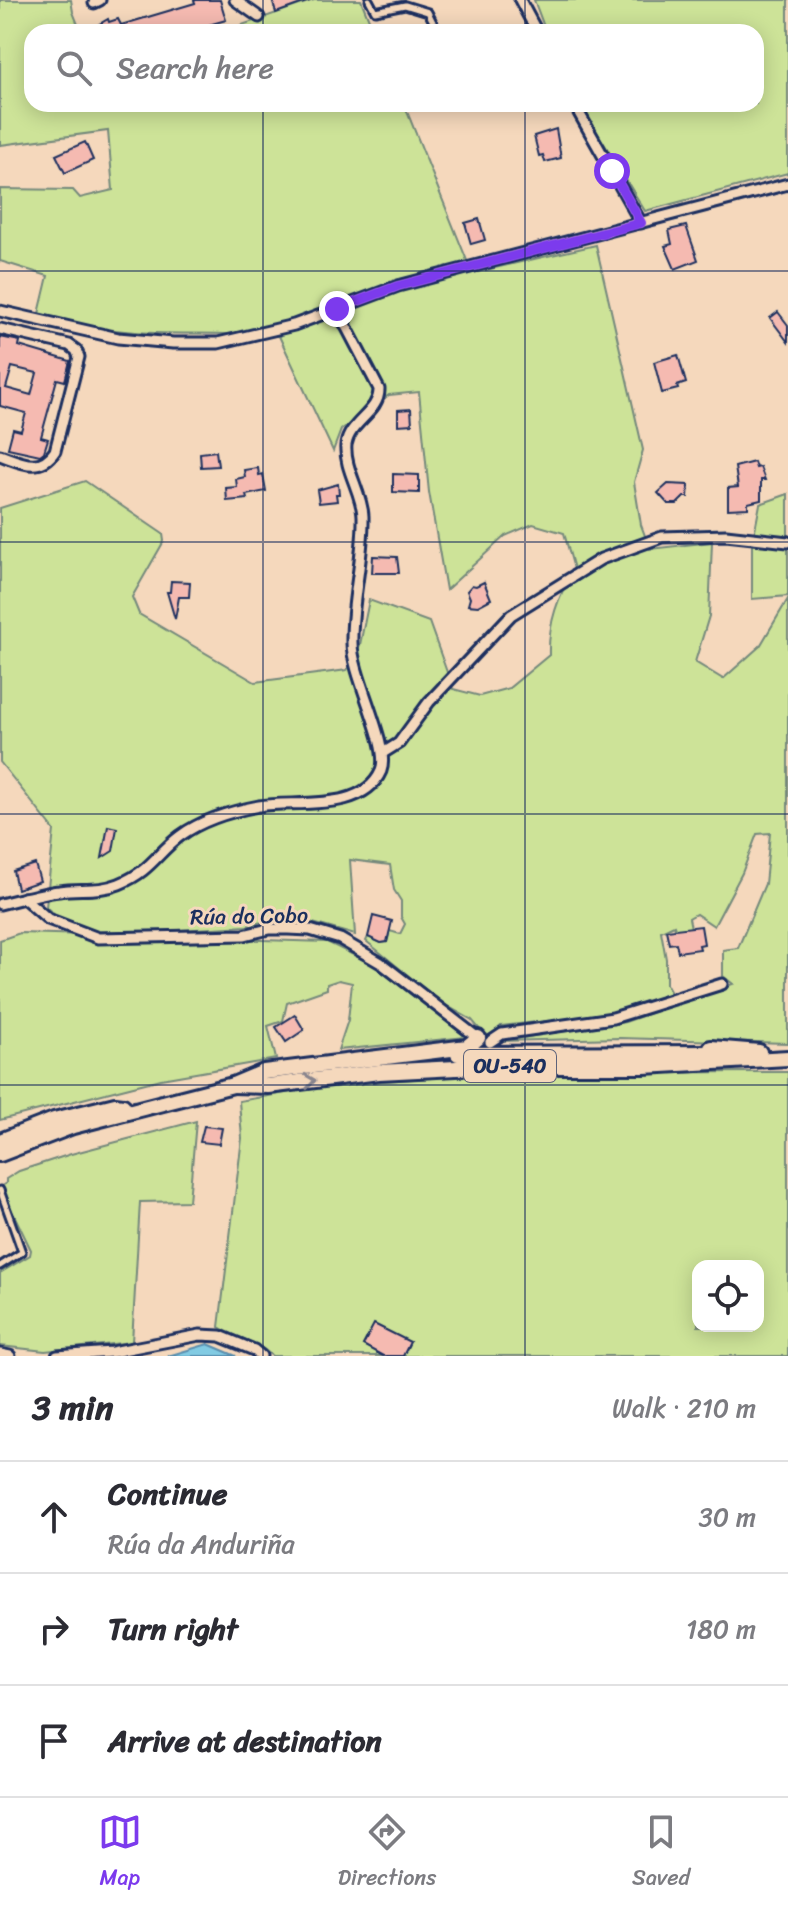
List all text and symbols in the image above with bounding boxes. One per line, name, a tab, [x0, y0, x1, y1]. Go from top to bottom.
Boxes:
search box	[24, 24, 764, 112]
text: Search here	[116, 41, 274, 95]
icon: search	[52, 46, 96, 90]
route start	[594, 153, 630, 189]
route end	[319, 291, 355, 327]
street label: Rúa do Cobo	[190, 895, 308, 937]
road number: OU-540	[464, 1050, 556, 1082]
one-way arrow	[304, 1072, 317, 1089]
map controls	[692, 1260, 764, 1332]
button: locate	[692, 1260, 764, 1332]
text: 3 min	[32, 1378, 113, 1438]
text: Walk · 210 m	[612, 1385, 756, 1431]
text: Continue	[108, 1467, 227, 1521]
text: 30 m	[699, 1494, 756, 1540]
icon: ahead	[32, 1495, 76, 1539]
text: Rúa da Anduriña	[108, 1521, 295, 1567]
text: Turn right	[108, 1602, 238, 1656]
text: 180 m	[686, 1606, 756, 1652]
icon: right	[32, 1607, 76, 1651]
text: Arrive at destination	[108, 1714, 382, 1768]
icon: arrive	[32, 1719, 76, 1763]
tab: Map	[98, 1810, 142, 1897]
tab: Directions	[338, 1810, 436, 1897]
tab: Saved	[632, 1810, 690, 1897]

